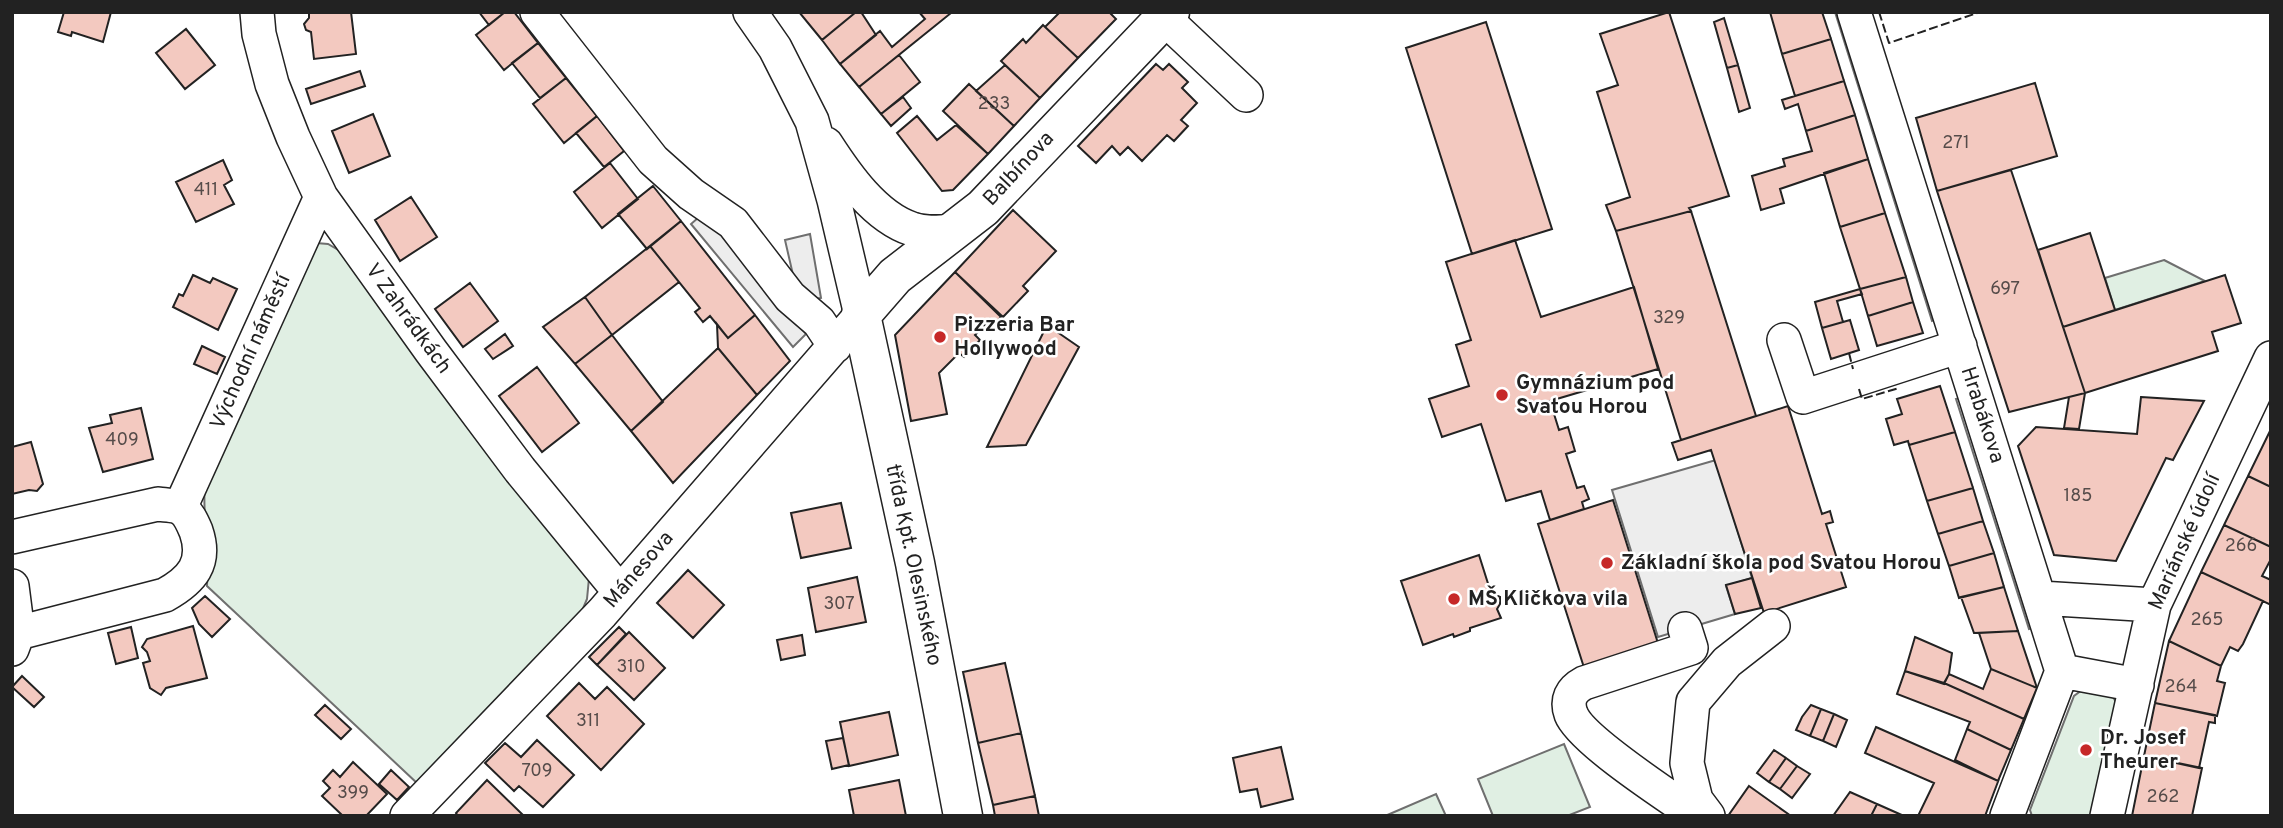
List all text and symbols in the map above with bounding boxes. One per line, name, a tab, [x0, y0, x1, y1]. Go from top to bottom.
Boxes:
house number: 233	[978, 93, 1010, 116]
street label: Balbínova	[977, 126, 1061, 212]
house number: 271	[1942, 132, 1970, 155]
house number: 411	[194, 179, 218, 202]
street label: V Zahrádkách	[359, 258, 457, 380]
street label: Východní náměstí	[205, 269, 298, 434]
house number: 697	[1990, 278, 2020, 301]
house number: 329	[1653, 307, 1685, 330]
place label: Pizzeria Bar Hollywood	[954, 312, 1075, 363]
marker: Pizzeria Bar Hollywood	[932, 329, 948, 345]
street label: Hrabákova	[1954, 363, 2010, 467]
place label: Gymnázium pod Svatou Horou	[1516, 370, 1675, 421]
marker: Gymnázium pod Svatou Horou	[1494, 387, 1510, 403]
house number: 409	[105, 429, 139, 452]
street label: třída Kpt. Olesinského	[878, 462, 948, 668]
street label: Mariánské údolí	[2143, 468, 2228, 614]
house number: 185	[2064, 485, 2092, 508]
street label: Mánesova	[598, 526, 680, 614]
house number: 266	[2225, 535, 2257, 558]
place label: Základní škola pod Svatou Horou	[1621, 550, 1941, 577]
marker: Základní škola pod Svatou Horou	[1599, 555, 1615, 571]
place label: MŠ Kličkova vila	[1468, 585, 1628, 613]
marker: MŠ Kličkova vila	[1446, 591, 1462, 607]
house number: 307	[823, 593, 855, 616]
house number: 265	[2191, 609, 2223, 632]
house number: 310	[616, 656, 646, 679]
house number: 264	[2165, 676, 2197, 699]
house number: 311	[576, 710, 600, 733]
place label: Dr. Josef Theurer	[2100, 725, 2186, 776]
marker: Dr. Josef Theurer	[2078, 742, 2094, 758]
house number: 709	[521, 760, 553, 783]
house number: 399	[337, 782, 369, 805]
house number: 262	[2147, 786, 2179, 809]

